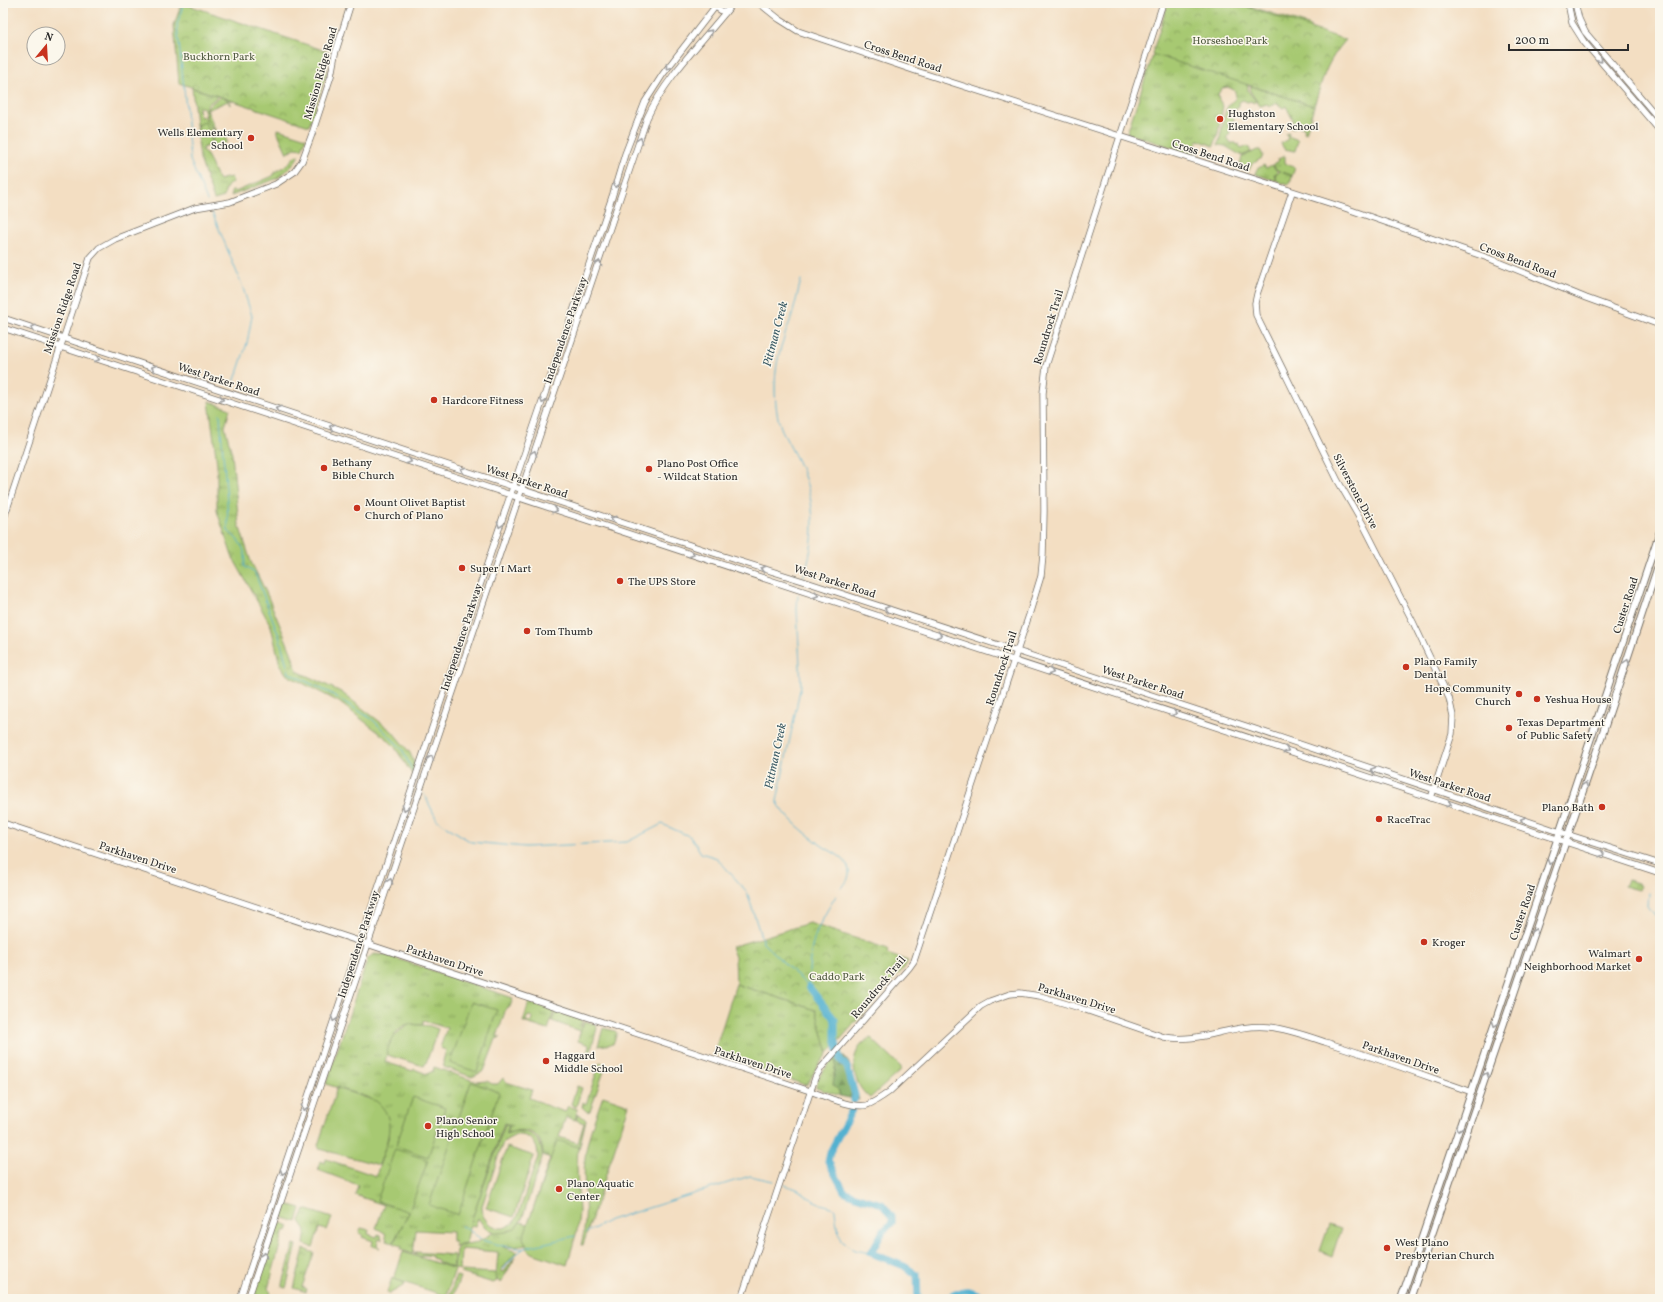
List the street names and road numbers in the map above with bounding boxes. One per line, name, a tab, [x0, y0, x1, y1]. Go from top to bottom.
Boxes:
street label: Mission Ridge Road	[301, 25, 342, 122]
street label: Cross Bend Road	[862, 38, 943, 77]
street label: Cross Bend Road	[1170, 137, 1251, 176]
street label: Cross Bend Road	[1477, 240, 1558, 283]
street label: Mission Ridge Road	[41, 261, 86, 356]
street label: Independence Parkway	[541, 275, 592, 386]
street label: Roundrock Trail	[1031, 288, 1068, 367]
street label: West Parker Road	[176, 360, 261, 401]
street label: Silverstone Drive	[1328, 451, 1381, 532]
street label: West Parker Road	[484, 462, 569, 503]
street label: West Parker Road	[792, 562, 877, 603]
street label: Custer Road	[1610, 575, 1643, 636]
street label: Independence Parkway	[438, 582, 487, 693]
street label: Roundrock Trail	[983, 629, 1022, 708]
street label: West Parker Road	[1100, 663, 1185, 704]
street label: West Parker Road	[1407, 766, 1492, 807]
street label: Parkhaven Drive	[97, 839, 178, 878]
street label: Custer Road	[1507, 882, 1540, 943]
street label: Independence Parkway	[335, 889, 384, 1000]
street label: Parkhaven Drive	[404, 942, 485, 981]
street label: Roundrock Trail	[848, 953, 910, 1023]
street label: Parkhaven Drive	[1036, 980, 1117, 1018]
street label: Parkhaven Drive	[1360, 1038, 1441, 1079]
street label: Parkhaven Drive	[712, 1044, 793, 1083]

